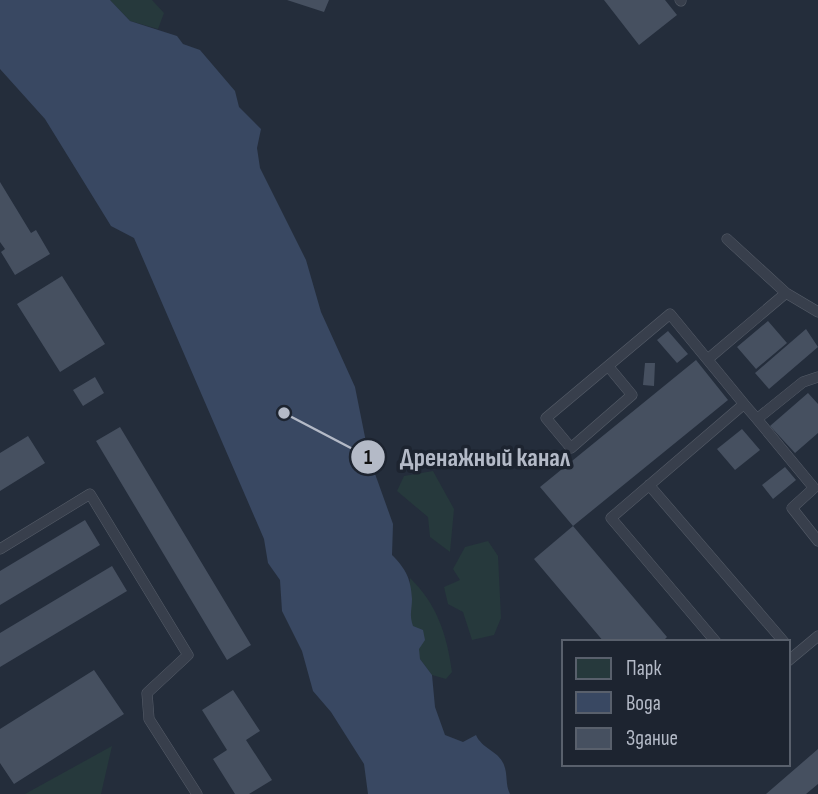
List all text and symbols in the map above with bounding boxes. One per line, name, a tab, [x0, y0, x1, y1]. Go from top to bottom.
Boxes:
callout: Дренажный канал	[350, 434, 584, 481]
text: Дренажный канал	[400, 443, 571, 474]
text: 1	[364, 445, 372, 470]
legend	[562, 640, 790, 766]
text: Парк	[626, 656, 661, 681]
text: Вода	[626, 691, 661, 716]
text: Здание	[626, 726, 678, 751]

